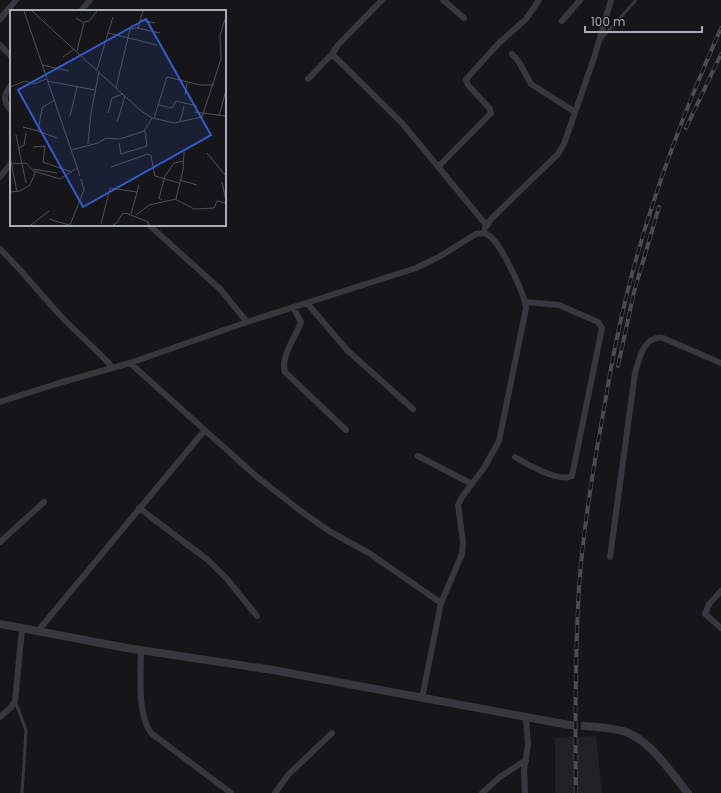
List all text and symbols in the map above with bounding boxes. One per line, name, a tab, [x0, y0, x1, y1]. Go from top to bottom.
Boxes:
scale bar	[585, 8, 702, 34]
inset map	[10, 10, 226, 226]
text: 100 m	[591, 13, 625, 30]

